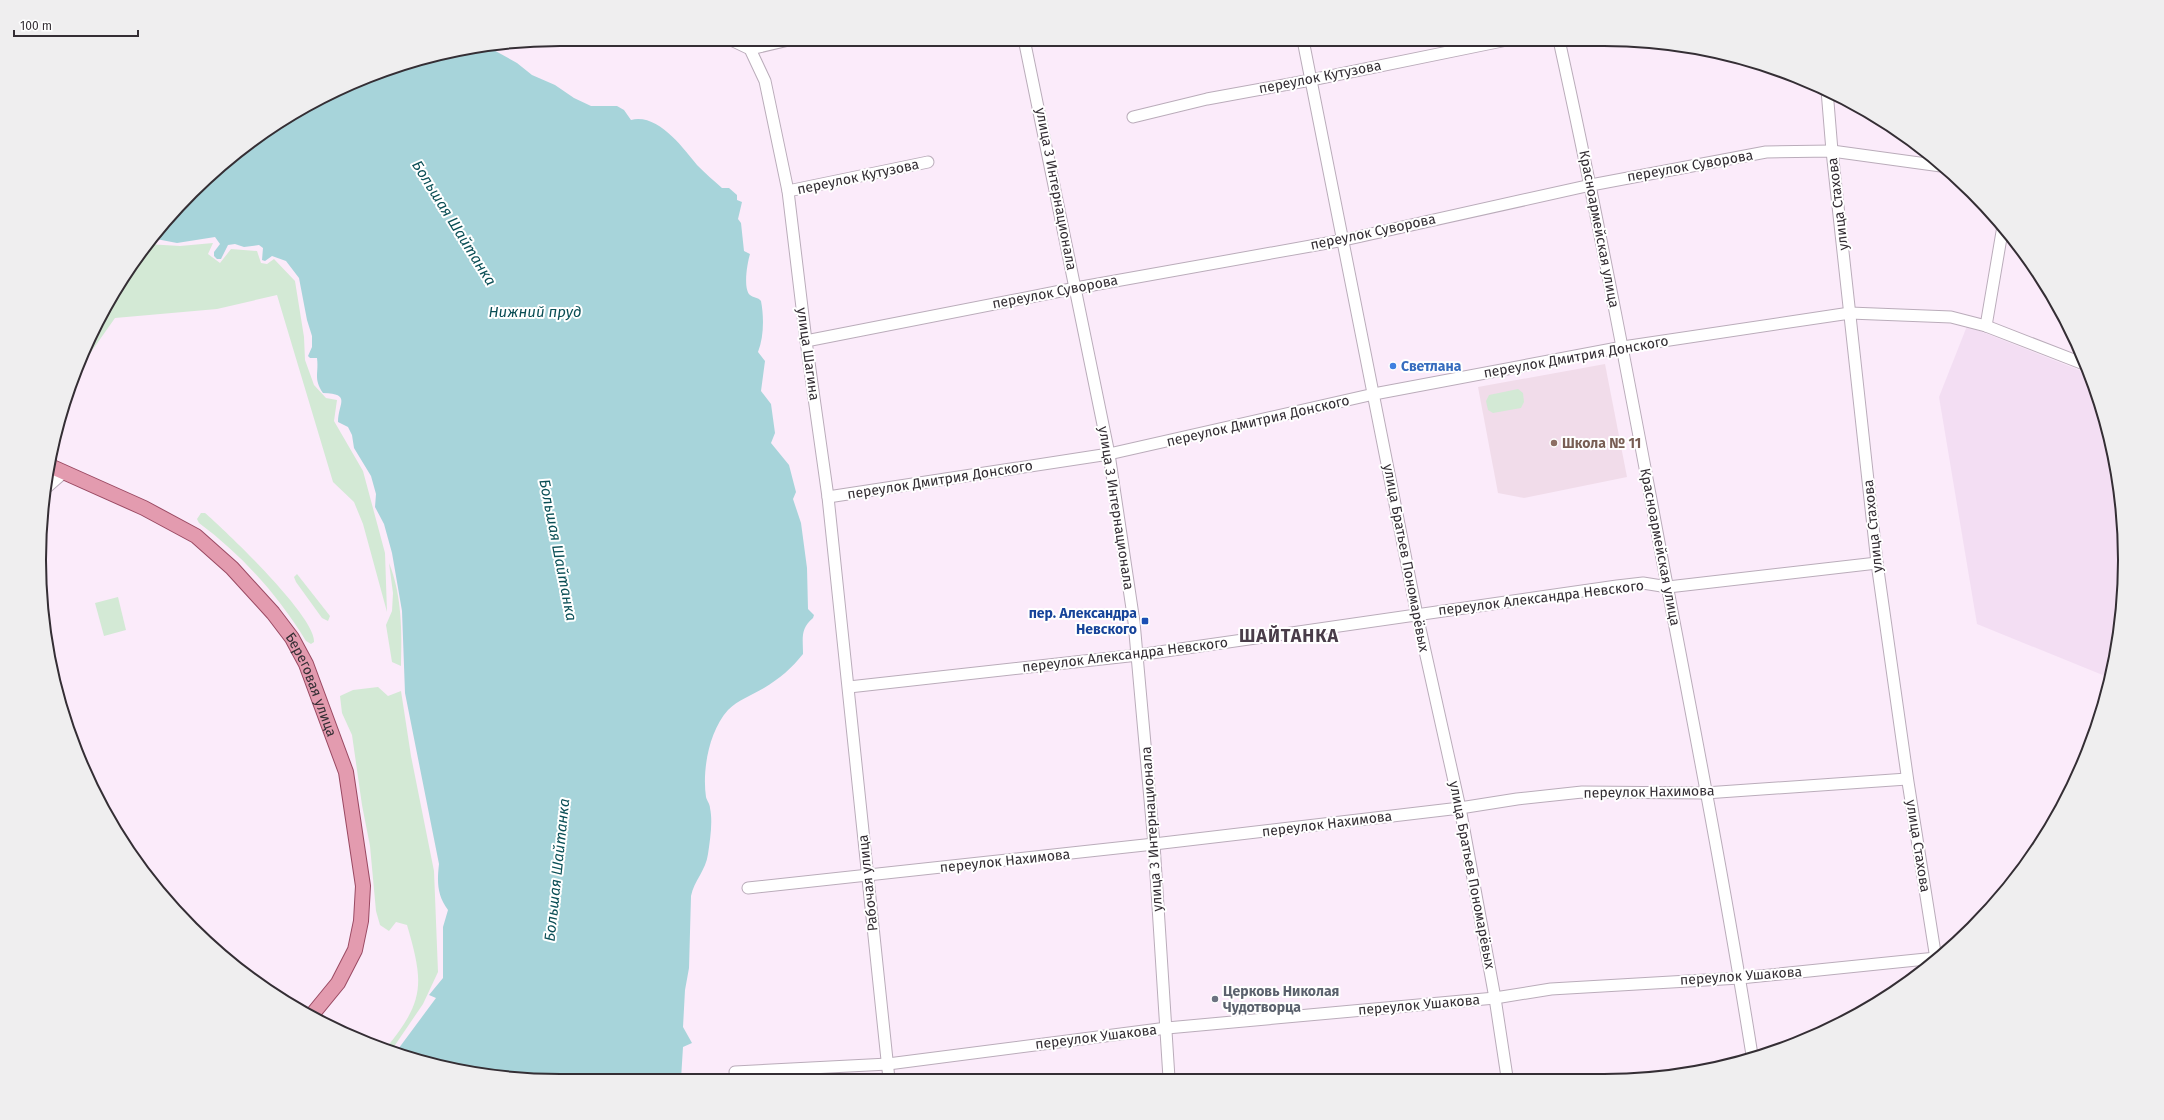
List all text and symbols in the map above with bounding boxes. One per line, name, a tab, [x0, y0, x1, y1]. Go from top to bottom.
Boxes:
scale bar	[14, 12, 138, 38]
text: 100 m	[20, 19, 52, 33]
street label: переулок Кутузова	[1257, 57, 1383, 97]
street label: улица 3 Интернационала	[1032, 106, 1080, 272]
street label: переулок Суворова	[1626, 147, 1754, 185]
street label: Красноармейская улица	[1575, 149, 1623, 309]
street label: переулок Кутузова	[795, 156, 921, 198]
water label: Большая Шайтанка	[408, 157, 500, 289]
street label: улица Стахова	[1824, 157, 1852, 251]
street label: переулок Суворова	[1309, 210, 1437, 254]
street label: переулок Суворова	[991, 271, 1119, 313]
water label: Нижний пруд	[488, 303, 582, 321]
street label: улица Шагина	[793, 306, 823, 402]
street label: переулок Дмитрия Донского	[1482, 332, 1670, 382]
place label: Светлана	[1401, 358, 1462, 375]
marker: Светлана	[1388, 361, 1398, 371]
street label: переулок Дмитрия Донского	[1165, 392, 1351, 450]
street label: улица 3 Интернационала	[1095, 425, 1137, 591]
place label: Школа № 11	[1562, 435, 1641, 452]
marker: Школа № 11	[1549, 438, 1559, 448]
street label: переулок Дмитрия Донского	[846, 457, 1034, 503]
street label: улица Братьев Пономарёвых	[1379, 463, 1433, 654]
street label: Красноармейская улица	[1636, 467, 1684, 627]
water label: Большая Шайтанка	[535, 478, 581, 622]
street label: улица Стахова	[1860, 479, 1886, 573]
street label: переулок Александра Невского	[1437, 577, 1645, 619]
place label: пер. Александра Невского	[1029, 605, 1137, 638]
marker: пер. Александра Невского	[1140, 616, 1150, 626]
district label: ШАЙТАНКА	[1239, 624, 1339, 647]
street label: Береговая улица	[282, 629, 341, 739]
street label: переулок Александра Невского	[1021, 634, 1229, 676]
street label: улица 3 Интернационала	[1138, 746, 1166, 912]
street label: улица Братьев Пономарёвых	[1445, 780, 1499, 971]
street label: переулок Нахимова	[1583, 782, 1715, 802]
water label: Большая Шайтанка	[541, 797, 573, 943]
street label: улица Стахова	[1902, 799, 1934, 893]
street label: переулок Нахимова	[1261, 808, 1393, 840]
street label: Рабочая улица	[854, 834, 882, 932]
street label: переулок Нахимова	[939, 846, 1071, 876]
street label: переулок Ушакова	[1679, 963, 1803, 989]
place label: Церковь Николая Чудотворца	[1223, 983, 1339, 1016]
street label: переулок Ушакова	[1357, 991, 1481, 1019]
marker: Церковь Николая Чудотворца	[1210, 994, 1220, 1004]
street label: переулок Ушакова	[1034, 1021, 1158, 1053]

